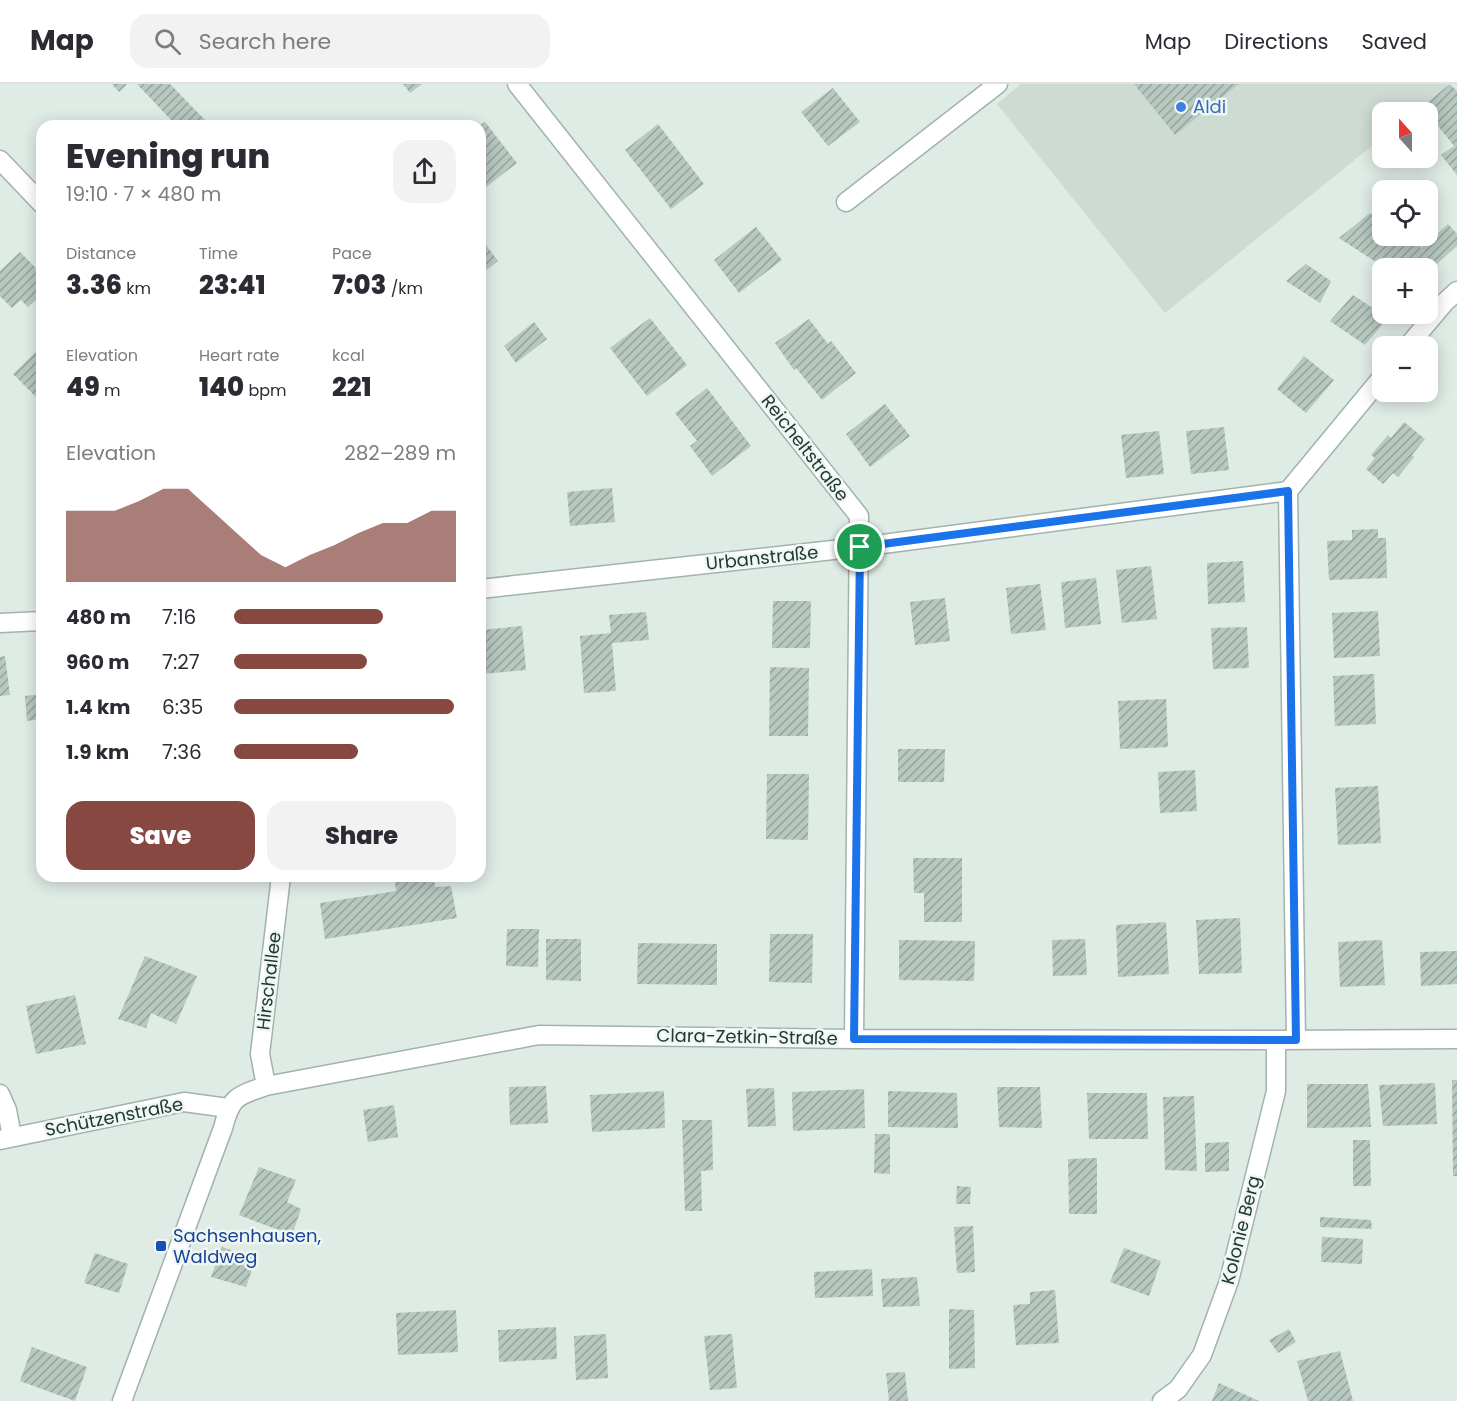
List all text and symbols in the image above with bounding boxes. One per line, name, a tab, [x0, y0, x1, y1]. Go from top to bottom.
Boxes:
search box	[130, 14, 550, 68]
text: Map	[30, 21, 94, 60]
icon: search	[151, 25, 184, 58]
text: Search here	[199, 26, 331, 57]
text: Map	[1145, 27, 1191, 56]
text: Directions	[1224, 27, 1328, 56]
text: Saved	[1361, 27, 1427, 56]
place label: Aldi	[1193, 94, 1226, 119]
marker: Aldi	[1174, 100, 1188, 114]
north arrow	[1372, 102, 1438, 168]
map controls	[1372, 102, 1438, 402]
text: Evening run	[66, 133, 270, 180]
button: share	[393, 140, 456, 203]
text: 19:10 · 7 × 480 m	[66, 180, 221, 208]
button: locate	[1372, 180, 1438, 246]
text: Distance	[66, 242, 136, 265]
text: Time	[199, 242, 238, 265]
text: Pace	[332, 242, 372, 265]
button: +	[1372, 258, 1438, 324]
text: 3.36	[66, 267, 122, 303]
text: 23:41	[199, 267, 266, 303]
text: 7:03	[332, 267, 386, 303]
text: km	[122, 277, 151, 300]
text: /km	[386, 277, 423, 300]
button: −	[1372, 336, 1438, 402]
text: Elevation	[66, 344, 138, 367]
text: Heart rate	[199, 344, 279, 367]
text: kcal	[332, 344, 365, 367]
text: 49	[66, 369, 100, 405]
text: 140	[199, 369, 244, 405]
text: 221	[332, 369, 372, 405]
text: m	[100, 379, 121, 402]
text: bpm	[244, 379, 287, 402]
street label: Reicheltstraße	[756, 389, 855, 506]
text: Elevation	[66, 439, 156, 467]
text: 282–289 m	[344, 439, 456, 467]
pin	[834, 521, 885, 572]
icon: arrive	[843, 530, 876, 563]
street label: Urbanstraße	[704, 539, 819, 576]
text: 480 m	[66, 603, 131, 631]
text: 7:16	[162, 603, 196, 631]
text: 960 m	[66, 648, 130, 676]
text: 7:27	[162, 648, 200, 676]
text: 1.4 km	[66, 693, 130, 721]
text: 6:35	[162, 693, 203, 721]
text: 1.9 km	[66, 738, 129, 766]
text: 7:36	[162, 738, 202, 766]
button: Save	[66, 801, 255, 870]
button: Share	[267, 801, 456, 870]
street label: Hirschallee	[250, 930, 287, 1031]
street label: Clara-Zetkin-Straße	[656, 1022, 838, 1051]
street label: Schützenstraße	[43, 1091, 185, 1142]
street label: Kolonie Berg	[1215, 1173, 1266, 1287]
place label: Sachsenhausen, Waldweg	[173, 1223, 322, 1269]
marker: Sachsenhausen, Waldweg	[154, 1239, 168, 1253]

